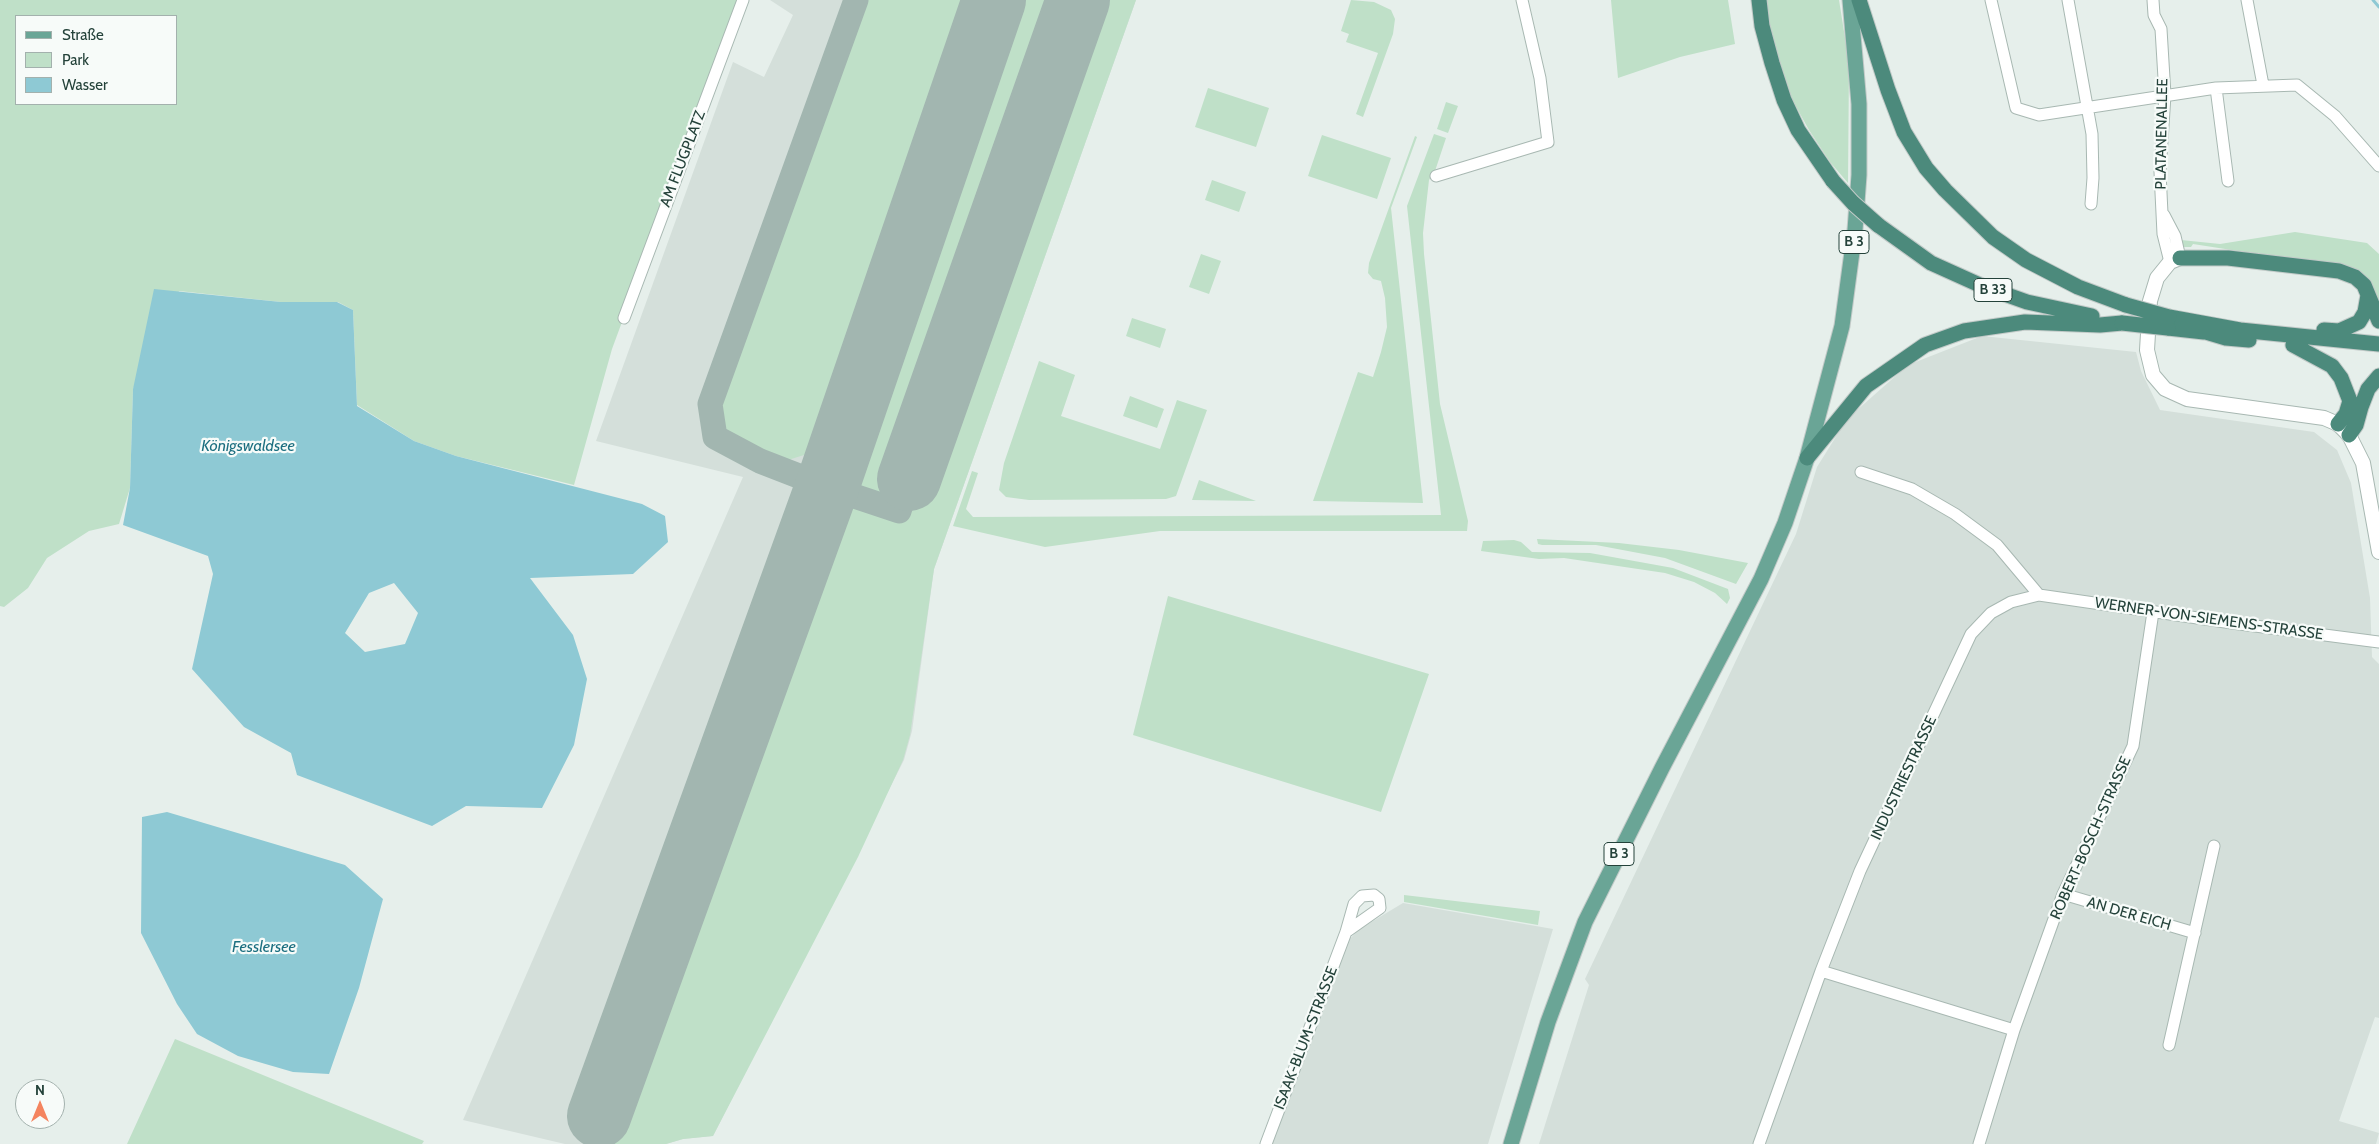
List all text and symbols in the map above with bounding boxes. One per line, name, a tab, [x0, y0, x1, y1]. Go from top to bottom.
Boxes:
legend	[15, 15, 178, 105]
text: Straße	[62, 26, 104, 44]
text: Park	[62, 51, 89, 69]
text: Wasser	[62, 76, 108, 94]
street label: PLATANENALLEE	[2152, 78, 2172, 190]
street label: AM FLUGPLATZ	[656, 108, 710, 210]
road number: B 3	[1839, 230, 1869, 253]
road number: B 33	[1974, 278, 2012, 302]
water label: Königswaldsee	[201, 436, 295, 456]
street label: WERNER-VON-SIEMENS-STRASSE	[2094, 594, 2324, 644]
street label: INDUSTRIESTRASSE	[1867, 713, 1941, 843]
street label: ROBERT-BOSCH-STRASSE	[2047, 754, 2135, 922]
road number: B 3	[1604, 842, 1634, 866]
street label: AN DER EICH	[2085, 893, 2173, 935]
water label: Fesslersee	[232, 937, 296, 957]
street label: ISAAK-BLUM-STRASSE	[1270, 964, 1342, 1112]
north arrow	[15, 1079, 65, 1129]
text: N	[35, 1081, 45, 1099]

